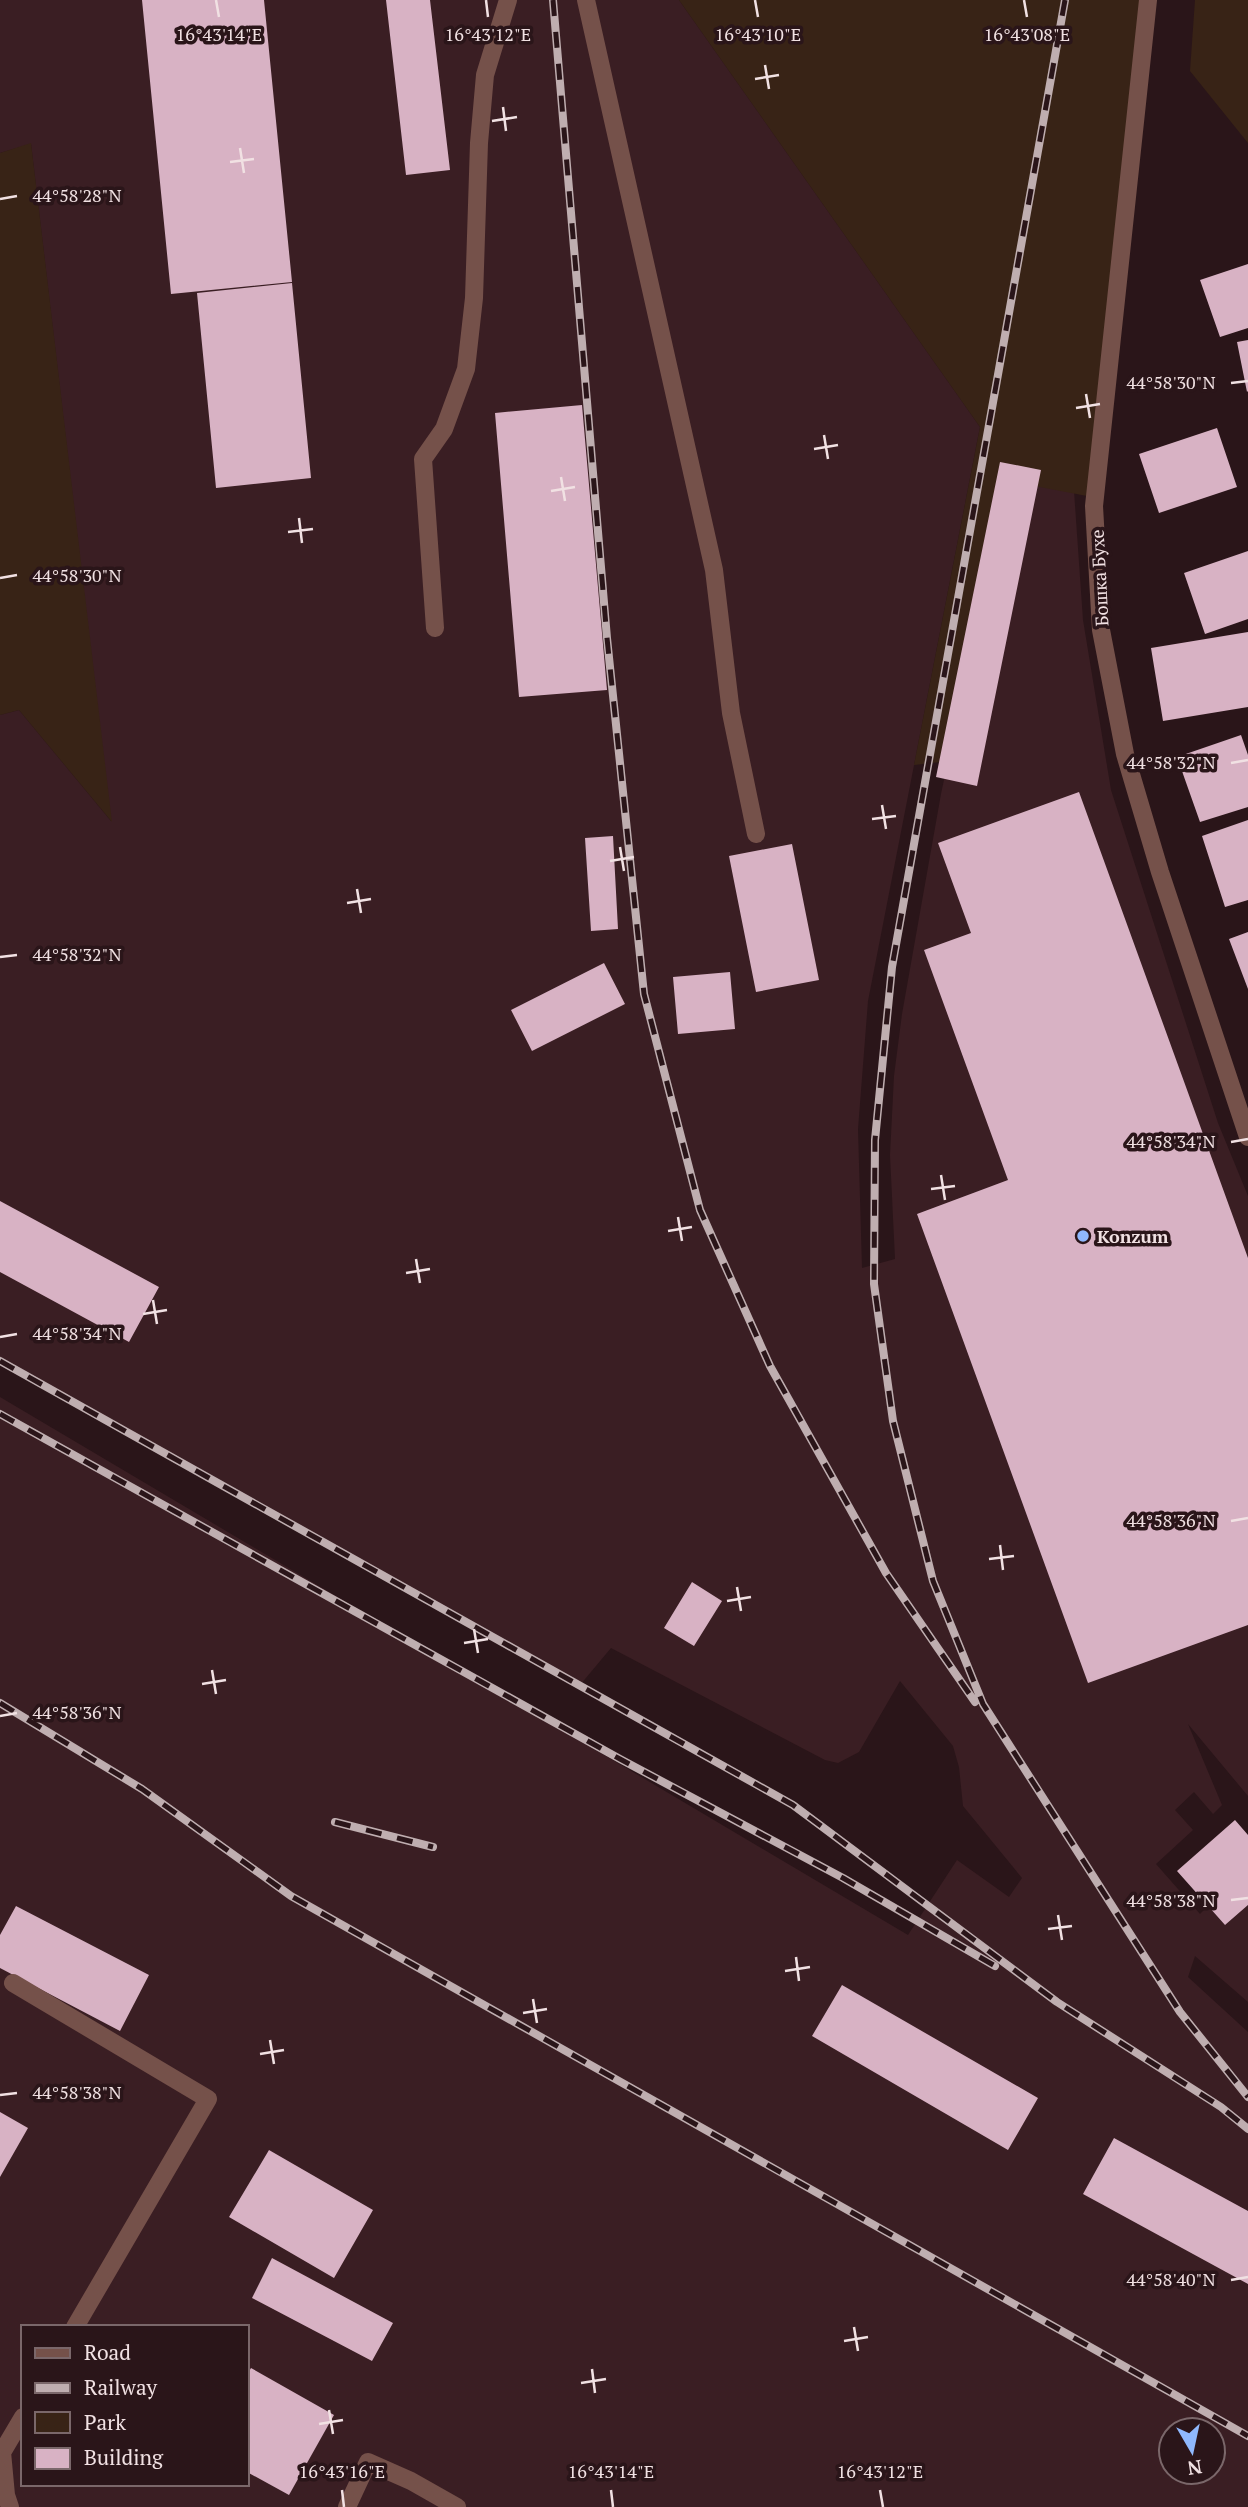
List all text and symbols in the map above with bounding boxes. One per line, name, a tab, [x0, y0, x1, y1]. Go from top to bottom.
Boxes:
text: 16°43'14"E	[176, 22, 262, 46]
text: 16°43'12"E	[445, 22, 531, 46]
text: 16°43'10"E	[715, 22, 801, 46]
text: 16°43'08"E	[984, 22, 1070, 46]
text: 44°58'28"N	[32, 183, 122, 207]
text: 44°58'30"N	[1126, 370, 1216, 394]
street label: Бошка Бухе	[1084, 529, 1114, 627]
text: 44°58'30"N	[32, 563, 122, 587]
text: 44°58'32"N	[1126, 750, 1216, 774]
text: 44°58'32"N	[32, 942, 122, 966]
text: 44°58'34"N	[1126, 1129, 1216, 1153]
place label: Konzum	[1097, 1224, 1169, 1248]
marker: Konzum	[1075, 1228, 1091, 1244]
text: 44°58'34"N	[32, 1321, 122, 1345]
text: 44°58'36"N	[1126, 1508, 1216, 1532]
text: 44°58'36"N	[32, 1700, 122, 1724]
text: 44°58'38"N	[1126, 1888, 1216, 1912]
text: 44°58'38"N	[32, 2080, 122, 2104]
text: 44°58'40"N	[1126, 2267, 1216, 2291]
legend	[21, 2325, 248, 2486]
text: Road	[84, 2338, 131, 2366]
text: Railway	[84, 2373, 158, 2401]
text: Park	[84, 2408, 126, 2436]
north arrow	[1157, 2416, 1227, 2486]
text: Building	[84, 2443, 164, 2471]
text: N	[1185, 2455, 1204, 2482]
text: 16°43'16"E	[299, 2459, 385, 2483]
text: 16°43'14"E	[568, 2459, 654, 2483]
text: 16°43'12"E	[837, 2459, 923, 2483]

